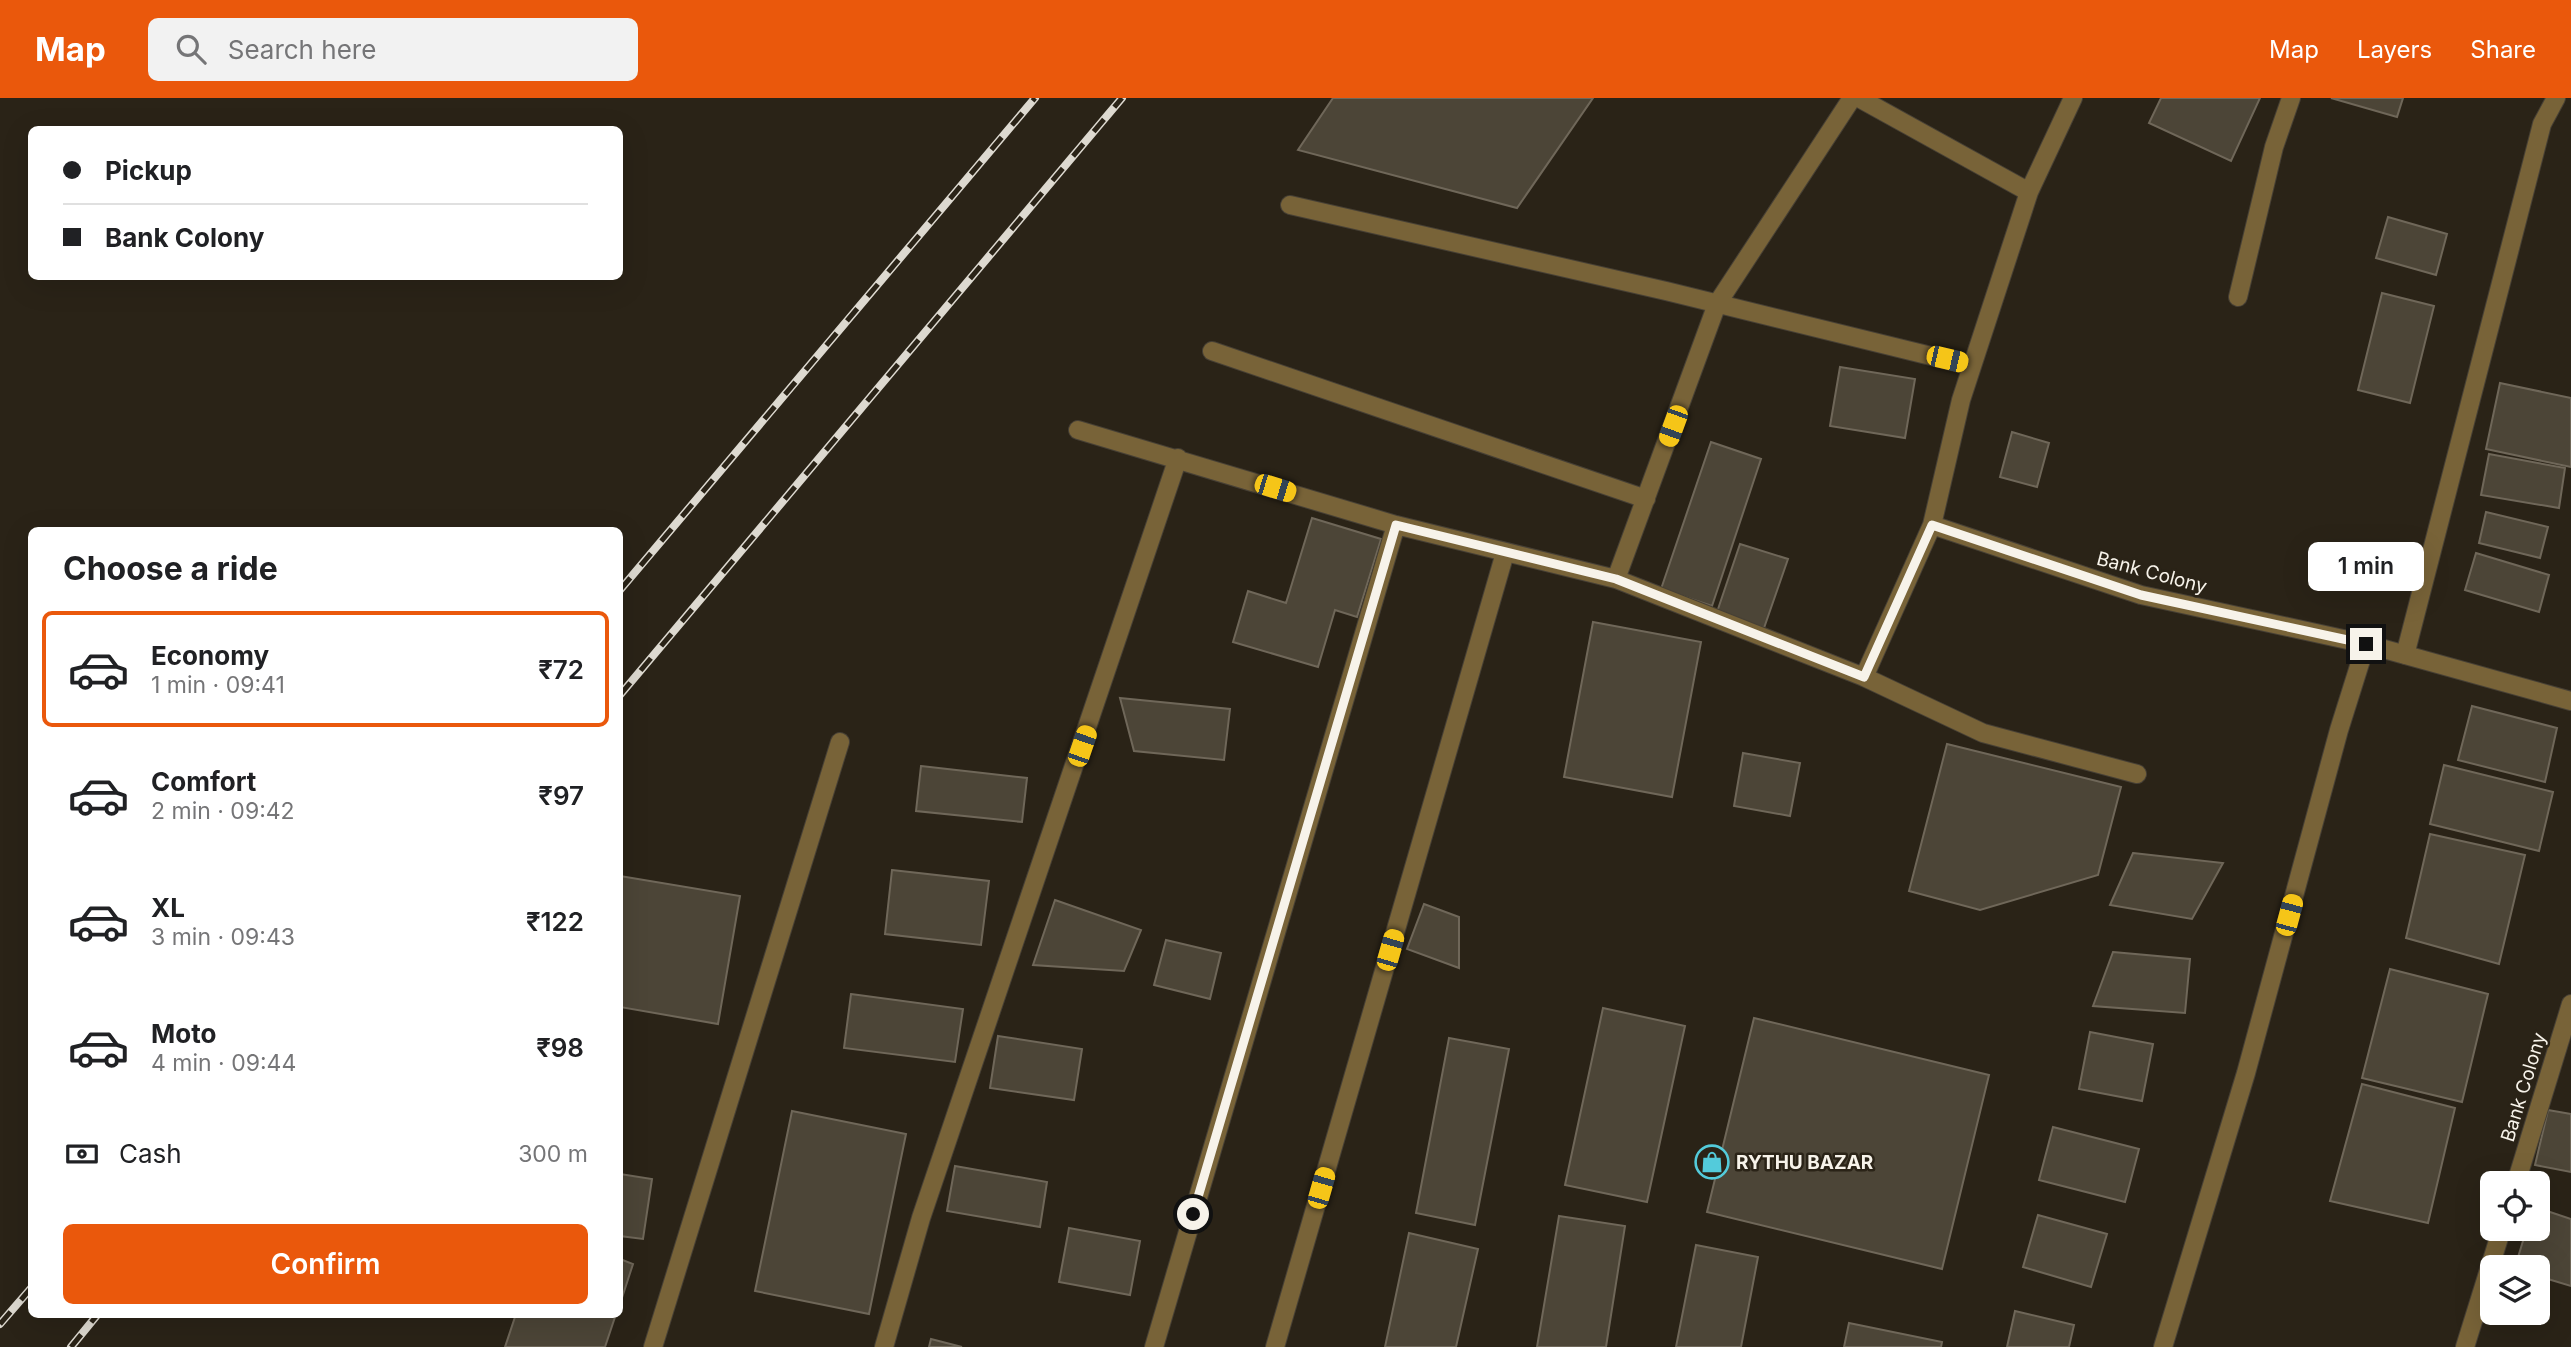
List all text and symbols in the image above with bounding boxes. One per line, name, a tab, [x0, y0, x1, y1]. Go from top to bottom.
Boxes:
search box	[148, 18, 638, 81]
text: Map	[35, 29, 106, 69]
icon: search	[172, 30, 210, 68]
text: Search here	[228, 34, 376, 65]
text: Map	[2269, 35, 2319, 64]
text: Layers	[2357, 35, 2432, 64]
text: Share	[2470, 35, 2536, 64]
text: Pickup	[105, 155, 192, 186]
text: Bank Colony	[105, 222, 264, 253]
car	[1925, 344, 1970, 374]
car	[1656, 403, 1691, 449]
car	[1252, 472, 1299, 504]
callout: 1 min	[2308, 542, 2424, 592]
street label: Bank Colony	[2094, 547, 2210, 598]
text: Choose a ride	[63, 549, 278, 588]
text: 1 min	[2338, 552, 2394, 580]
route end	[2350, 628, 2382, 660]
icon: car	[67, 638, 130, 701]
text: Economy	[151, 640, 269, 671]
text: ₹72	[538, 654, 584, 685]
text: 1 min · 09:41	[151, 671, 285, 699]
car	[1066, 723, 1099, 769]
icon: car	[67, 764, 130, 827]
text: Comfort	[151, 766, 256, 797]
text: ₹97	[538, 780, 584, 811]
text: 2 min · 09:42	[151, 797, 295, 825]
icon: car	[67, 890, 130, 953]
text: XL	[151, 892, 185, 923]
car	[2274, 892, 2305, 938]
text: ₹122	[526, 906, 584, 937]
text: 3 min · 09:43	[151, 923, 295, 951]
car	[1375, 927, 1406, 973]
icon: car	[67, 1016, 130, 1079]
text: Moto	[151, 1018, 216, 1049]
street label: Bank Colony	[2496, 1029, 2551, 1145]
text: ₹98	[536, 1032, 584, 1063]
text: 4 min · 09:44	[151, 1049, 296, 1077]
icon: cash	[63, 1135, 101, 1173]
text: Cash	[119, 1138, 182, 1169]
text: 300 m	[518, 1140, 588, 1168]
shop icon: RYTHU BAZAR	[1693, 1143, 1731, 1181]
place label: RYTHU BAZAR	[1736, 1151, 1874, 1174]
car	[1306, 1165, 1337, 1211]
map controls	[2480, 1171, 2550, 1325]
button: locate	[2480, 1171, 2550, 1241]
route start	[1177, 1198, 1209, 1230]
button: Confirm	[63, 1224, 588, 1304]
button: layers	[2480, 1255, 2550, 1325]

